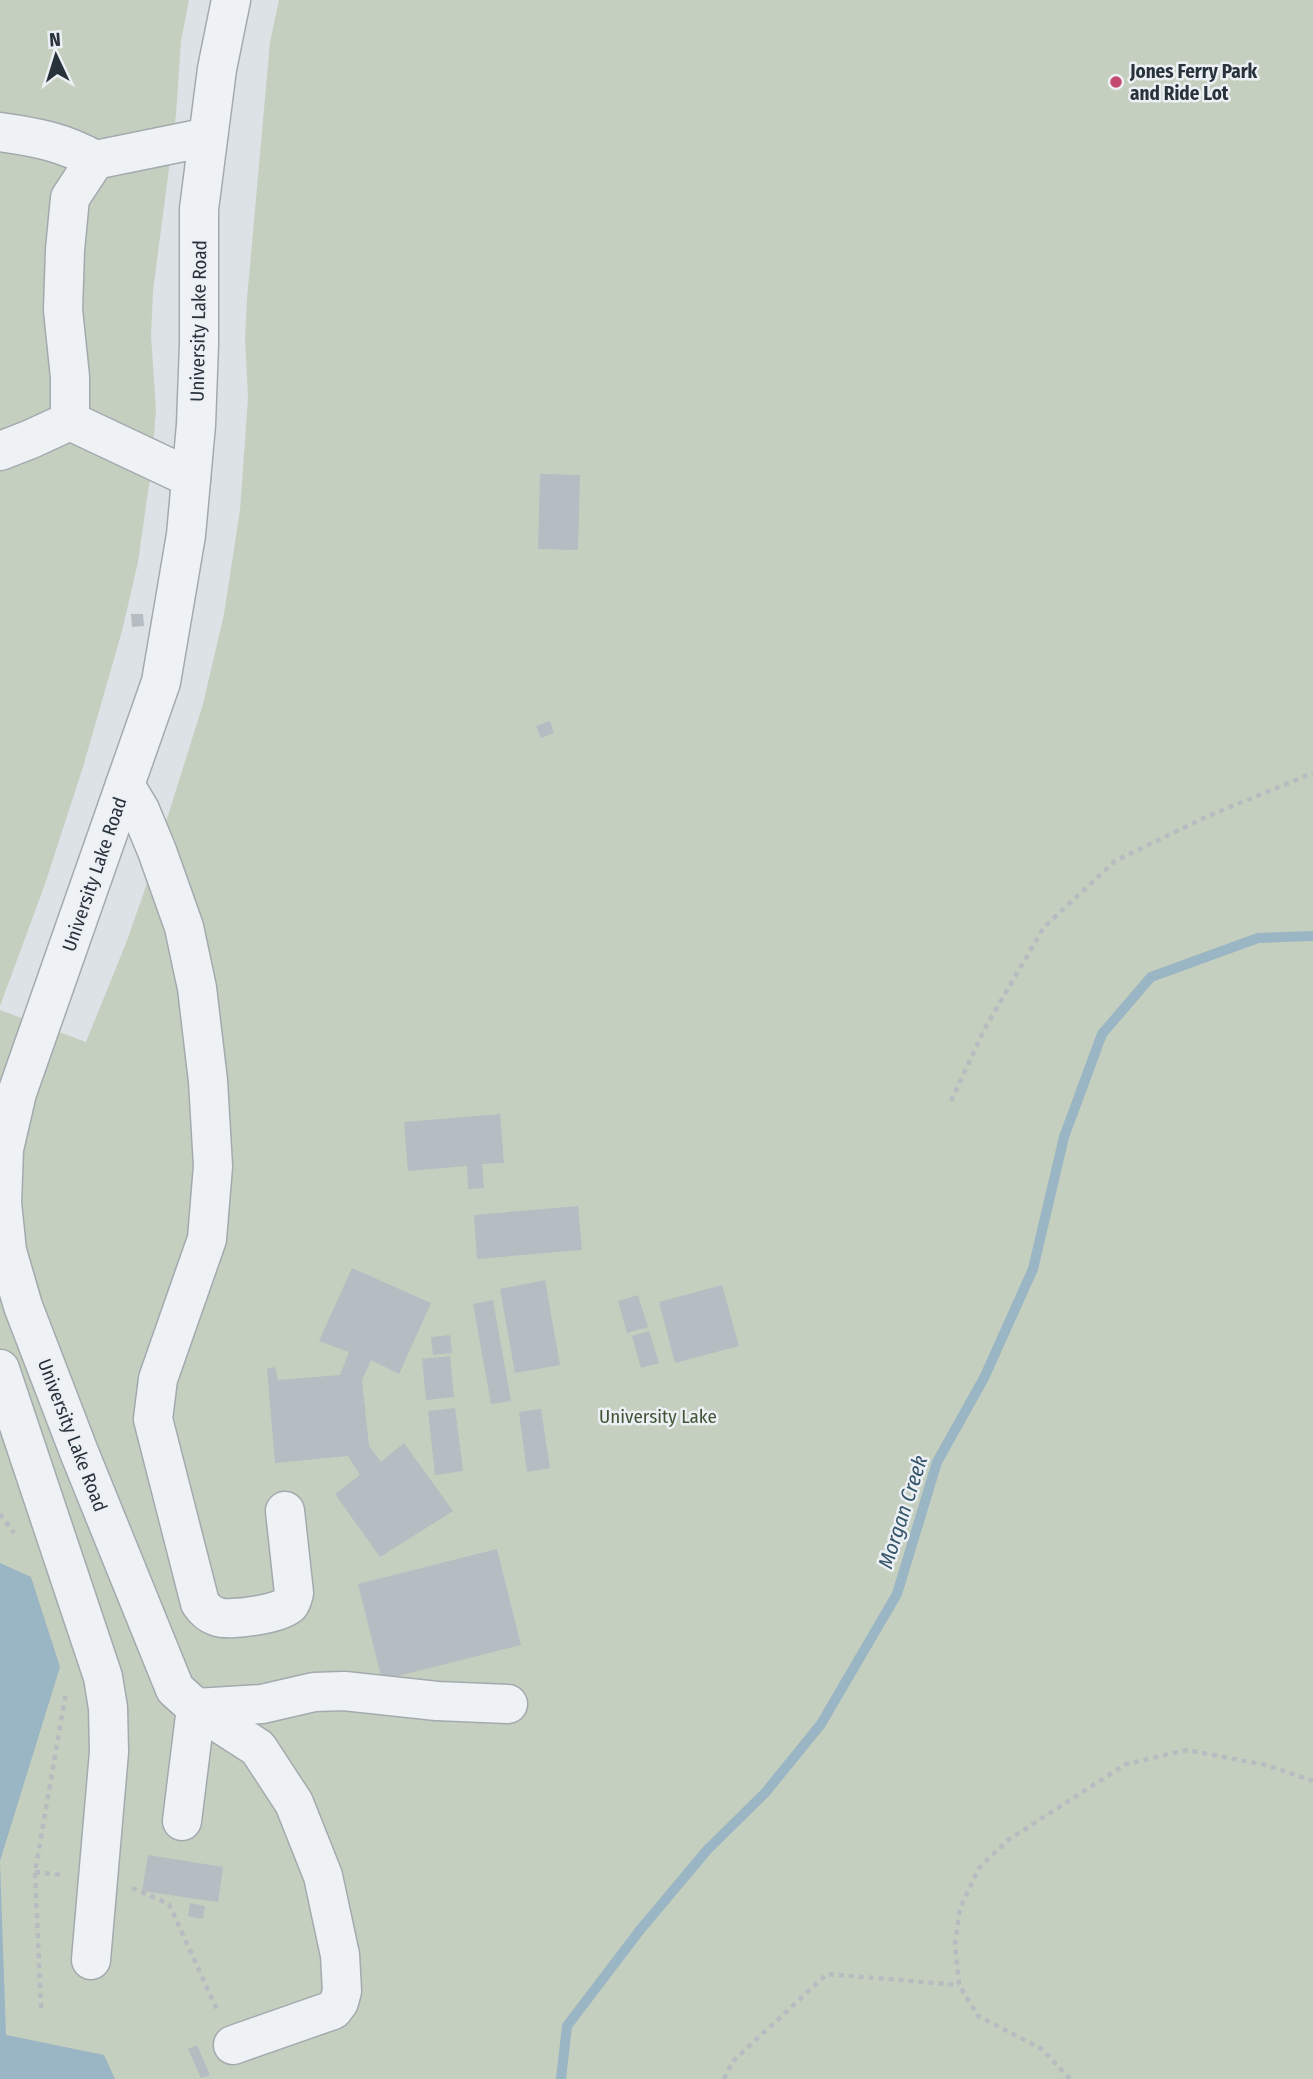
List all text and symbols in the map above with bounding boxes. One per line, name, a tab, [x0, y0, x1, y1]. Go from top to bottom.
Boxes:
north arrow	[21, 21, 91, 91]
text: N	[48, 28, 61, 51]
place label: Jones Ferry Park and Ride Lot	[1129, 60, 1258, 105]
marker: Jones Ferry Park and Ride Lot	[1108, 74, 1124, 90]
street label: University Lake Road	[186, 240, 211, 402]
street label: University Lake Road	[57, 794, 132, 954]
street label: University Lake Road	[33, 1356, 112, 1515]
park label: University Lake	[599, 1405, 717, 1428]
water label: Morgan Creek	[872, 1452, 934, 1572]

